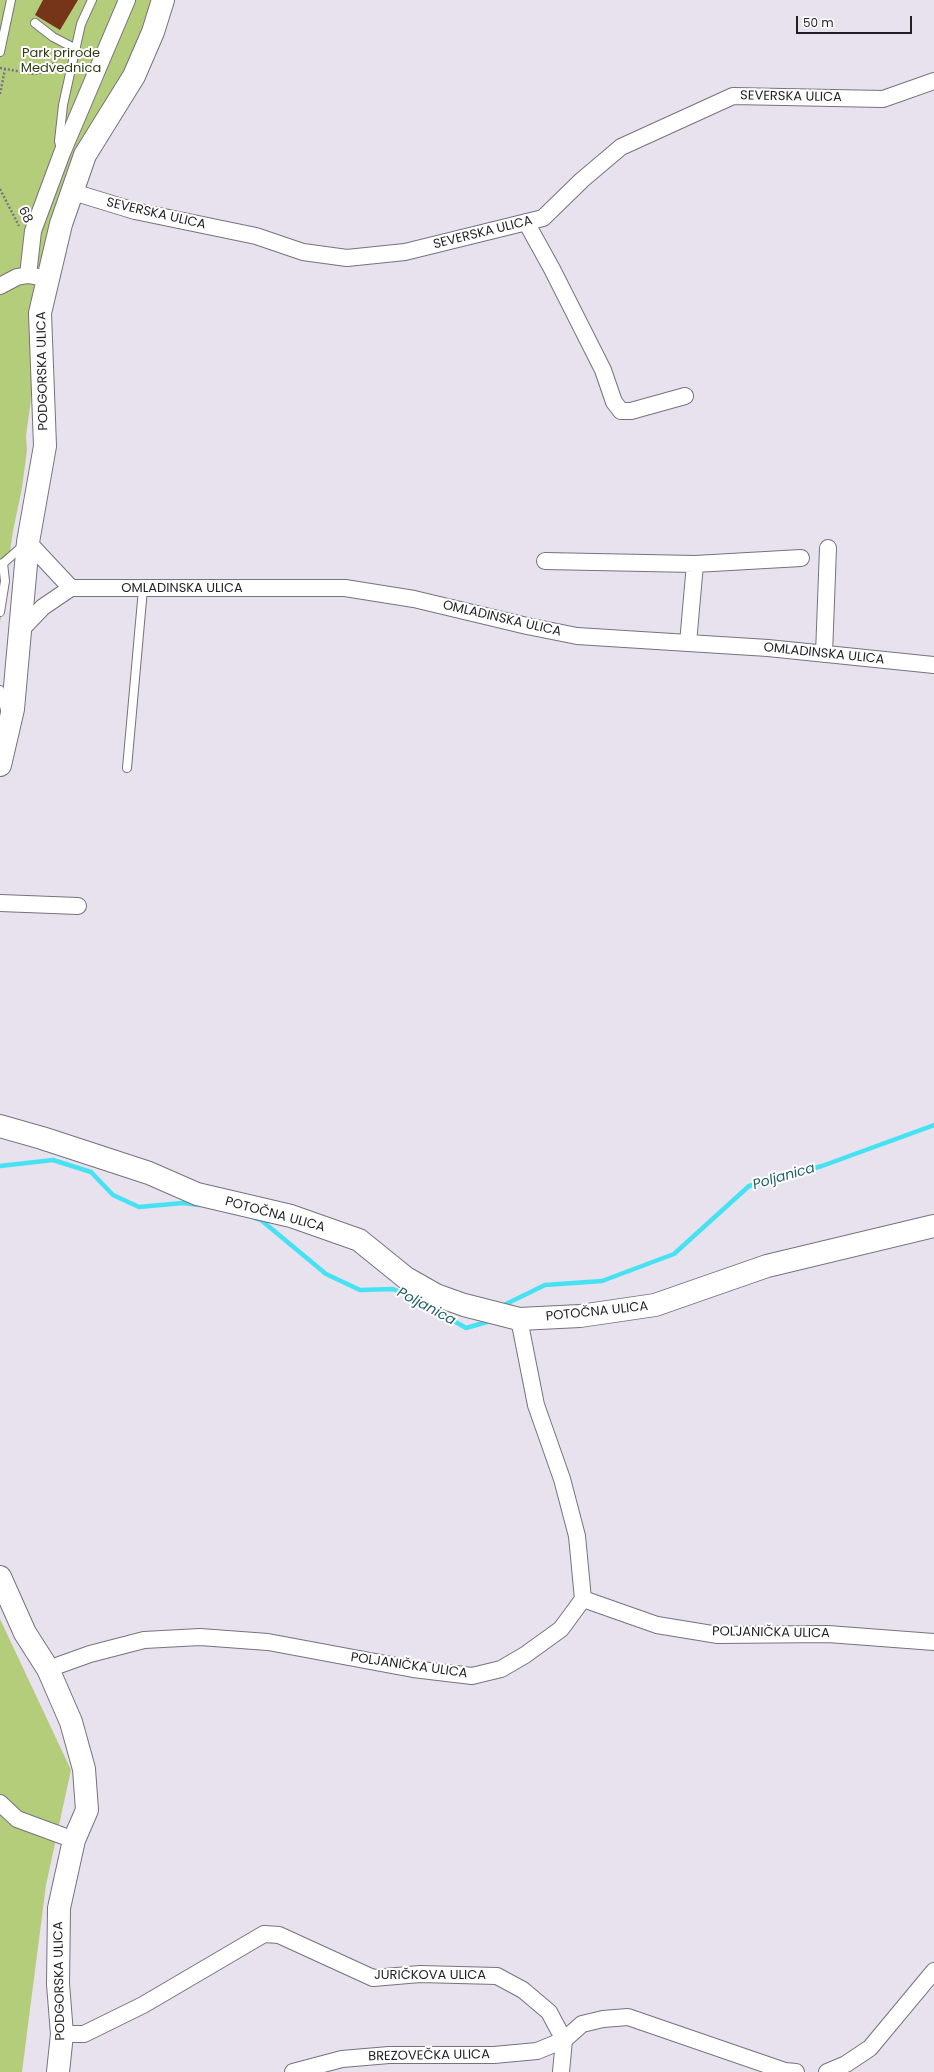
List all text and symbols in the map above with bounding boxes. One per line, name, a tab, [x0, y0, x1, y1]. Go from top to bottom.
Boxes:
scale bar	[798, 8, 914, 34]
text: 50 m	[803, 14, 834, 31]
park label: Park prirode Medvednica	[21, 46, 101, 77]
street label: SEVERSKA ULICA	[740, 88, 842, 106]
street label: SEVERSKA ULICA	[105, 195, 207, 233]
street label: 68	[14, 204, 36, 226]
street label: SEVERSKA ULICA	[432, 213, 534, 253]
street label: PODGORSKA ULICA	[34, 311, 52, 431]
street label: OMLADINSKA ULICA	[121, 581, 243, 597]
street label: OMLADINSKA ULICA	[441, 598, 563, 640]
street label: OMLADINSKA ULICA	[763, 640, 885, 668]
water label: Poljanica	[751, 1160, 817, 1194]
street label: POTOČNA ULICA	[223, 1194, 327, 1236]
water label: Poljanica	[394, 1285, 458, 1329]
street label: POTOČNA ULICA	[545, 1299, 649, 1325]
street label: POLJANIČKA ULICA	[712, 1624, 830, 1642]
street label: POLJANIČKA ULICA	[350, 1650, 468, 1682]
street label: PODGORSKA ULICA	[51, 1921, 69, 2041]
street label: JURIČKOVA ULICA	[374, 1968, 486, 1984]
street label: BREZOVEČKA ULICA	[368, 2047, 490, 2065]

